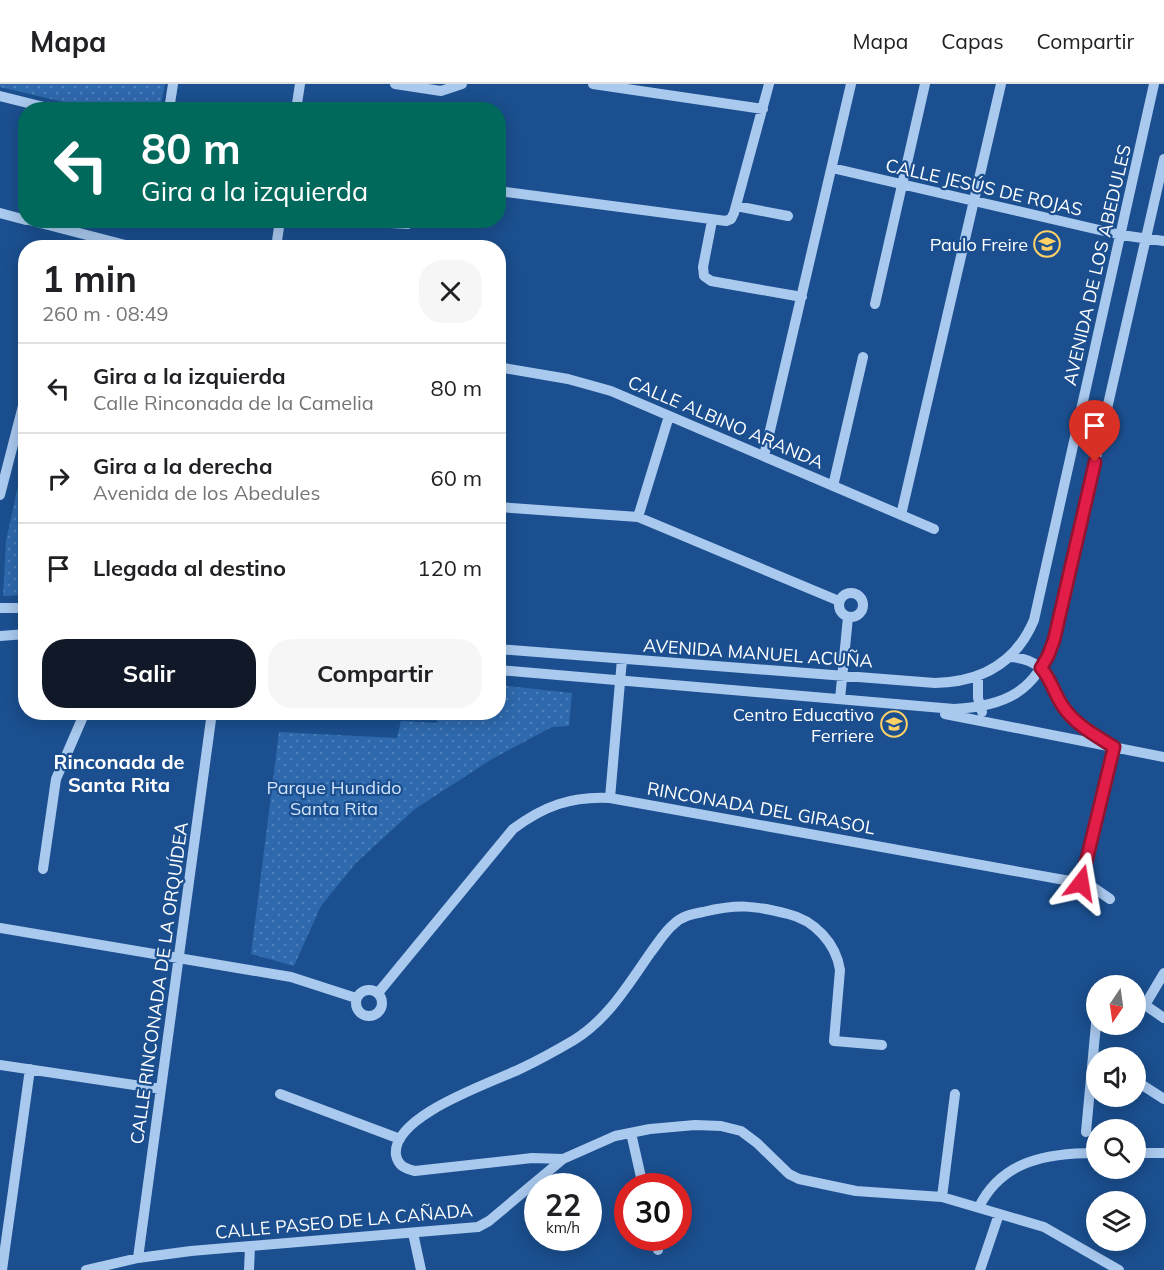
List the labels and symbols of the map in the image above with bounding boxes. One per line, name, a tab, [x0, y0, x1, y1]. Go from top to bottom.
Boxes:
street label: AVENIDA DE LOS ABEDULES	[1058, 142, 1136, 388]
street label: CALLE JESÚS DE ROJAS	[883, 153, 1085, 221]
school or university icon: Paulo Freire	[1032, 229, 1062, 259]
place label: Paulo Freire	[930, 233, 1028, 256]
street label: CALLE ALBINO ARANDA	[625, 370, 827, 474]
pin	[1069, 400, 1120, 462]
street label: AVENIDA MANUEL ACUÑA	[642, 634, 874, 672]
place label: Centro Educativo Ferriere	[733, 703, 874, 747]
school or university icon: Centro Educativo Ferriere	[879, 709, 909, 739]
district label: Rinconada de Santa Rita	[53, 749, 185, 797]
park label: Parque Hundido Santa Rita	[266, 776, 402, 820]
street label: RINCONADA DEL GIRASOL	[645, 777, 877, 839]
street label: CALLE RINCONADA DE LA ORQUÍDEA	[125, 820, 193, 1146]
position arrow	[1049, 851, 1113, 915]
north arrow	[1086, 975, 1146, 1035]
speed limit sign: 30	[614, 1173, 692, 1251]
street label: CALLE PASEO DE LA CAÑADA	[214, 1198, 474, 1244]

